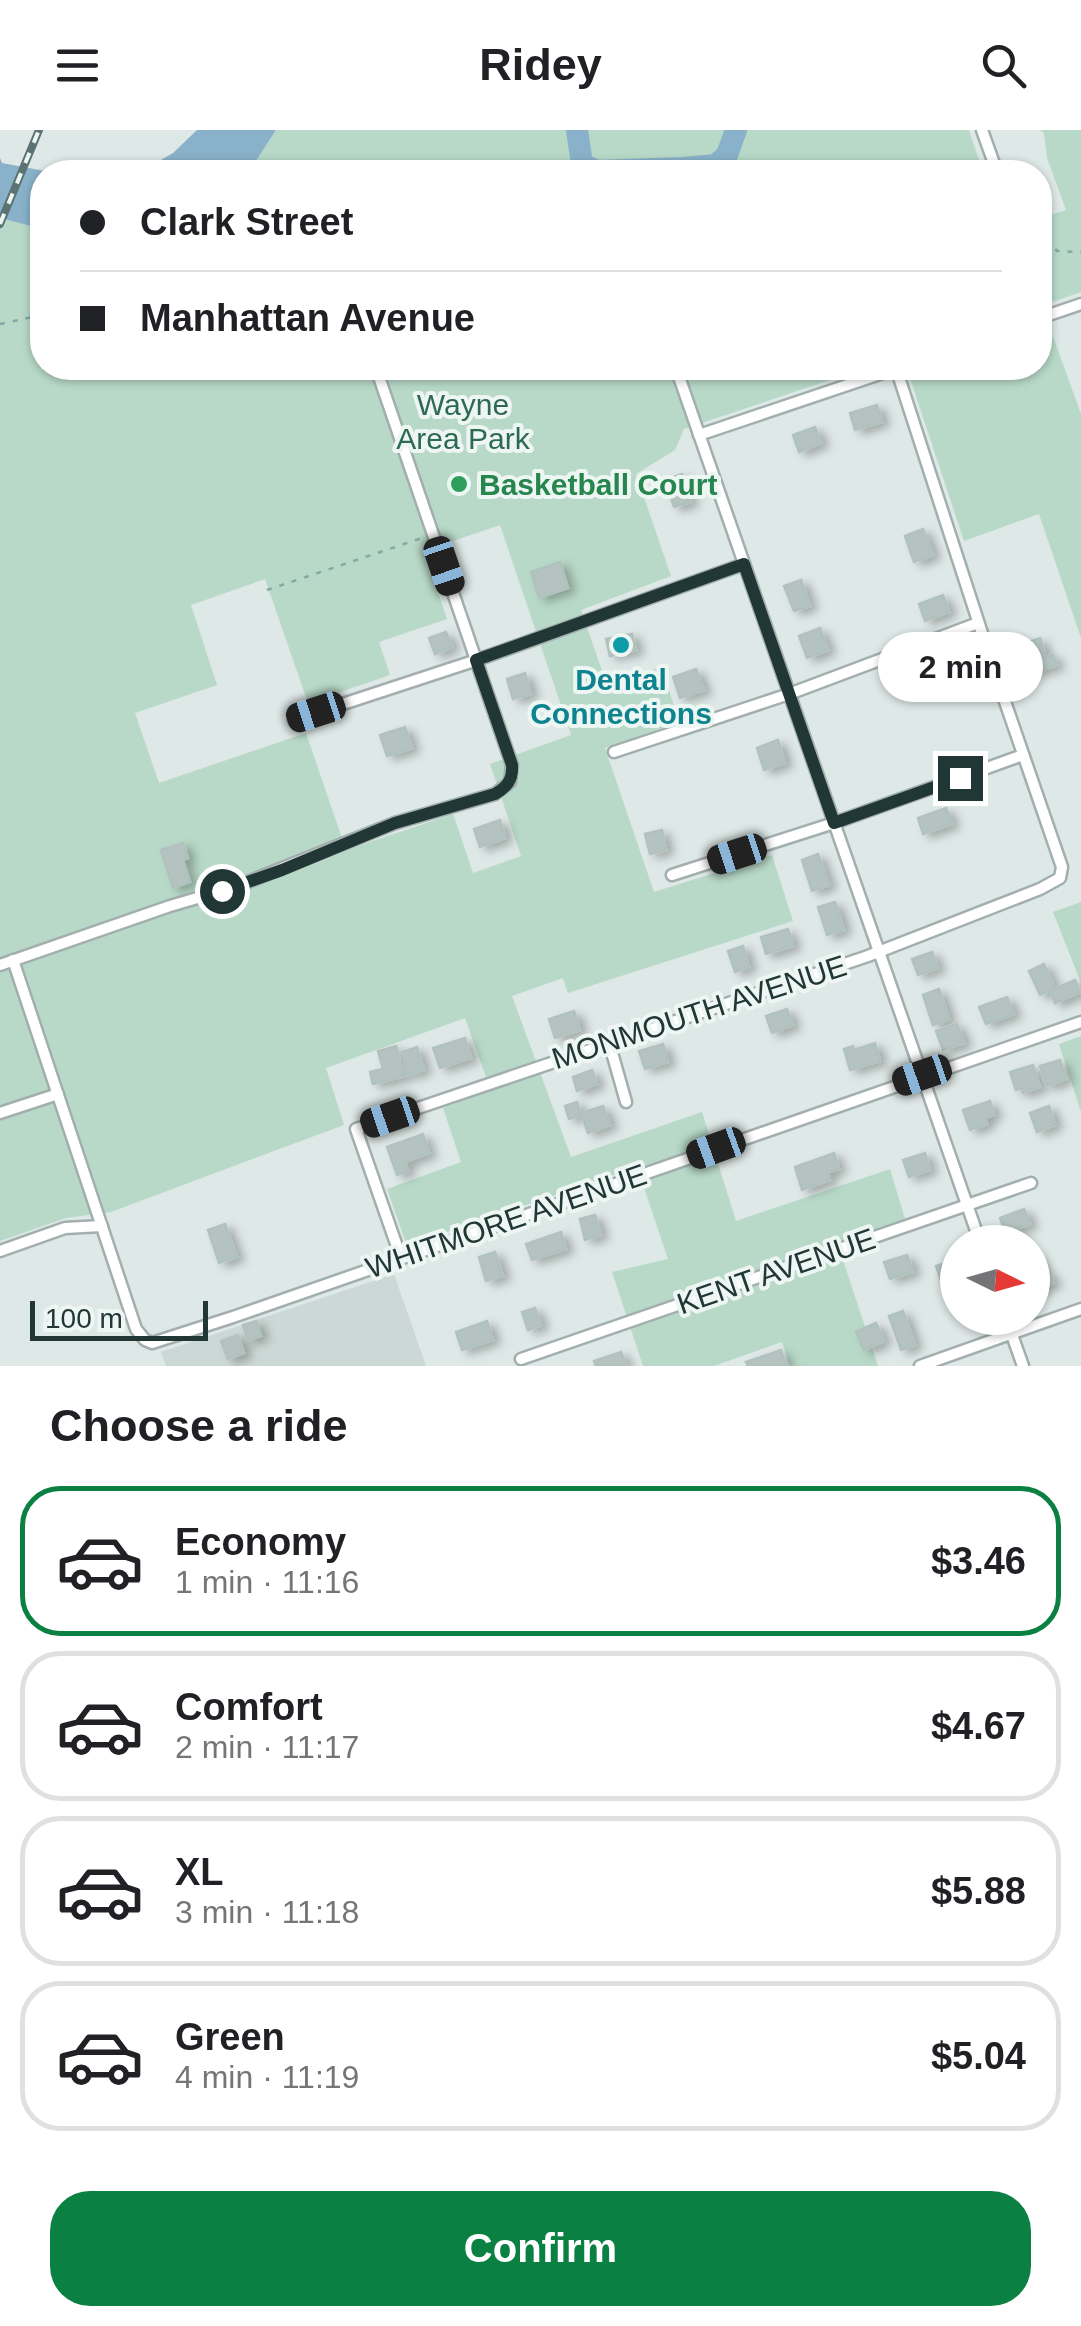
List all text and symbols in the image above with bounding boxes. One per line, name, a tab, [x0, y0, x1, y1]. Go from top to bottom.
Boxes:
icon: menu	[50, 38, 105, 93]
icon: search	[976, 38, 1031, 93]
text: Ridey	[479, 39, 602, 90]
text: Clark Street	[140, 201, 353, 243]
text: Manhattan Avenue	[140, 297, 475, 339]
park label: Wayne Area Park	[396, 388, 531, 455]
place label: Basketball Court	[479, 468, 717, 501]
marker: Basketball Court	[448, 473, 470, 495]
car	[420, 533, 468, 599]
callout: 2 min	[878, 633, 1042, 703]
marker: Dental Connections	[610, 634, 632, 656]
text: 2 min	[919, 649, 1002, 685]
place label: Dental Connections	[530, 663, 712, 730]
car	[283, 688, 349, 736]
route end	[938, 756, 983, 801]
car	[704, 830, 770, 878]
route start	[200, 869, 245, 914]
street label: MONMOUTH AVENUE	[548, 949, 850, 1075]
car	[889, 1051, 955, 1099]
car	[357, 1093, 423, 1141]
car	[683, 1124, 749, 1172]
street label: WHITMORE AVENUE	[361, 1157, 651, 1285]
street label: KENT AVENUE	[673, 1222, 879, 1320]
north arrow	[940, 1225, 1050, 1335]
map controls	[940, 1225, 1050, 1335]
scale bar	[30, 1296, 208, 1340]
text: 100 m	[45, 1303, 123, 1334]
text: Choose a ride	[50, 1400, 348, 1451]
icon: car	[55, 1516, 145, 1606]
text: Economy	[175, 1521, 346, 1563]
text: $3.46	[931, 1540, 1026, 1582]
text: 1 min · 11:16	[175, 1564, 359, 1600]
icon: car	[55, 1681, 145, 1771]
text: Comfort	[175, 1686, 323, 1728]
text: $4.67	[931, 1705, 1026, 1747]
text: 2 min · 11:17	[175, 1729, 359, 1765]
icon: car	[55, 1846, 145, 1936]
text: XL	[175, 1851, 224, 1893]
text: $5.88	[931, 1870, 1026, 1912]
text: 3 min · 11:18	[175, 1894, 359, 1930]
icon: car	[55, 2011, 145, 2101]
text: Green	[175, 2016, 285, 2058]
text: $5.04	[931, 2035, 1026, 2077]
text: 4 min · 11:19	[175, 2059, 359, 2095]
button: Confirm	[50, 2191, 1031, 2306]

